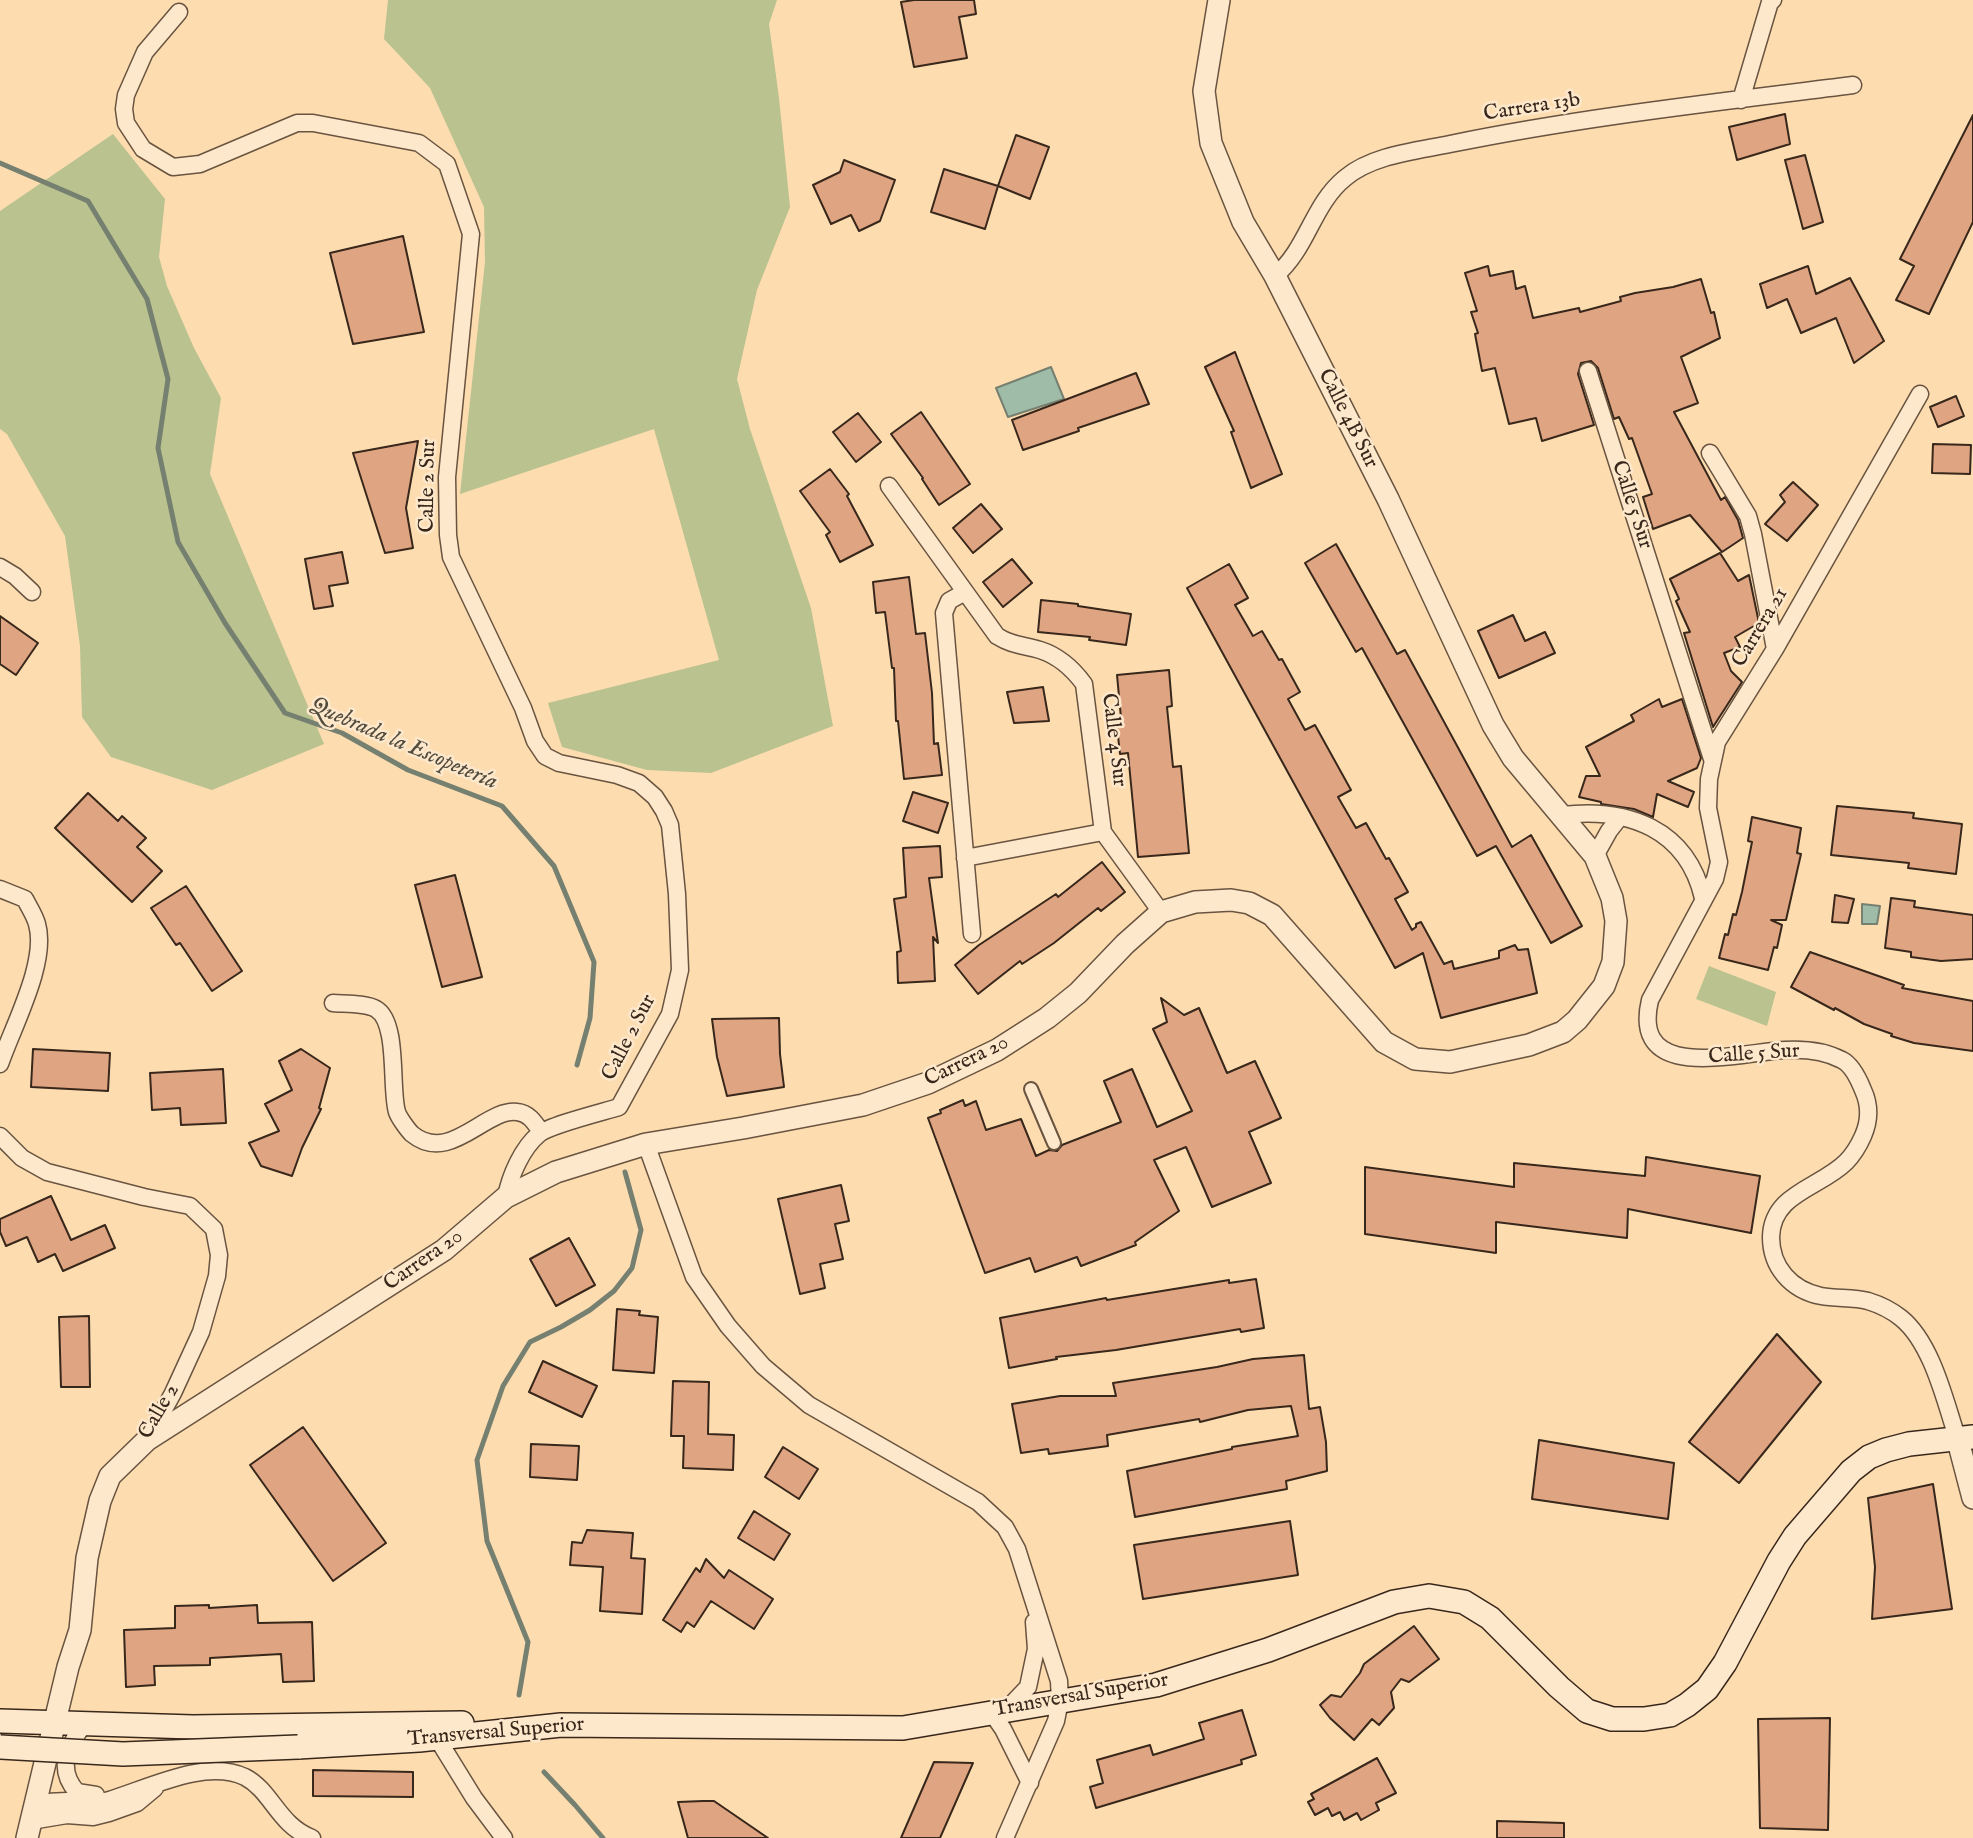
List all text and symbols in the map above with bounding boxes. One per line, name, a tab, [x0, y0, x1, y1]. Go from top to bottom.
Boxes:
street label: Carrera 13b	[1482, 88, 1582, 128]
street label: Calle 4B Sur	[1311, 365, 1383, 473]
street label: Calle 2 Sur	[416, 439, 442, 533]
street label: Calle 5 Sur	[1605, 458, 1657, 552]
street label: Carrera 21	[1727, 584, 1795, 672]
street label: Calle 4 Sur	[1095, 692, 1131, 788]
water label: Quebrada la Escopetería	[305, 693, 501, 797]
street label: Calle 2 Sur	[598, 991, 662, 1085]
street label: Carrera 20	[921, 1031, 1013, 1093]
street label: Calle 5 Sur	[1708, 1039, 1800, 1071]
street label: Carrera 20	[380, 1225, 468, 1297]
street label: Calle 2	[134, 1380, 186, 1444]
street label: Transversal Superior	[992, 1668, 1170, 1724]
street label: Transversal Superior	[407, 1713, 585, 1753]

